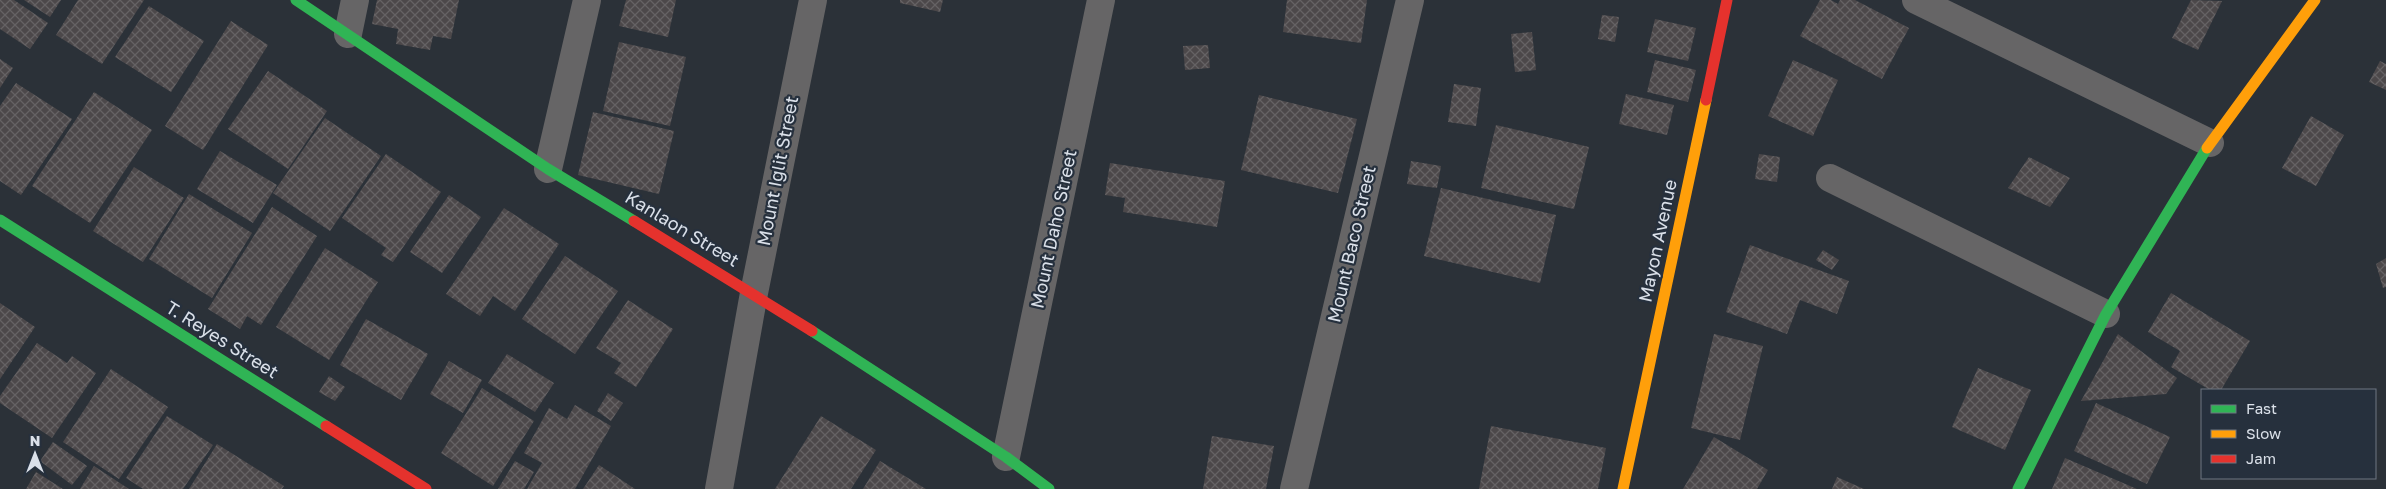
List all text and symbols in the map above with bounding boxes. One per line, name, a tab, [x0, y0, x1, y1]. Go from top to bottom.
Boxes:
street label: Mount Iglit Street	[752, 94, 802, 248]
street label: Mount Daho Street	[1025, 147, 1081, 310]
street label: Mount Baco Street	[1322, 163, 1380, 324]
street label: Mayon Avenue	[1633, 177, 1681, 304]
street label: Kanlaon Street	[622, 185, 743, 271]
street label: T. Reyes Street	[162, 296, 283, 383]
legend	[2201, 389, 2376, 479]
text: Fast	[2246, 399, 2277, 417]
text: Slow	[2246, 424, 2281, 442]
north arrow	[10, 429, 60, 479]
text: N	[30, 432, 40, 449]
text: Jam	[2246, 449, 2276, 467]

